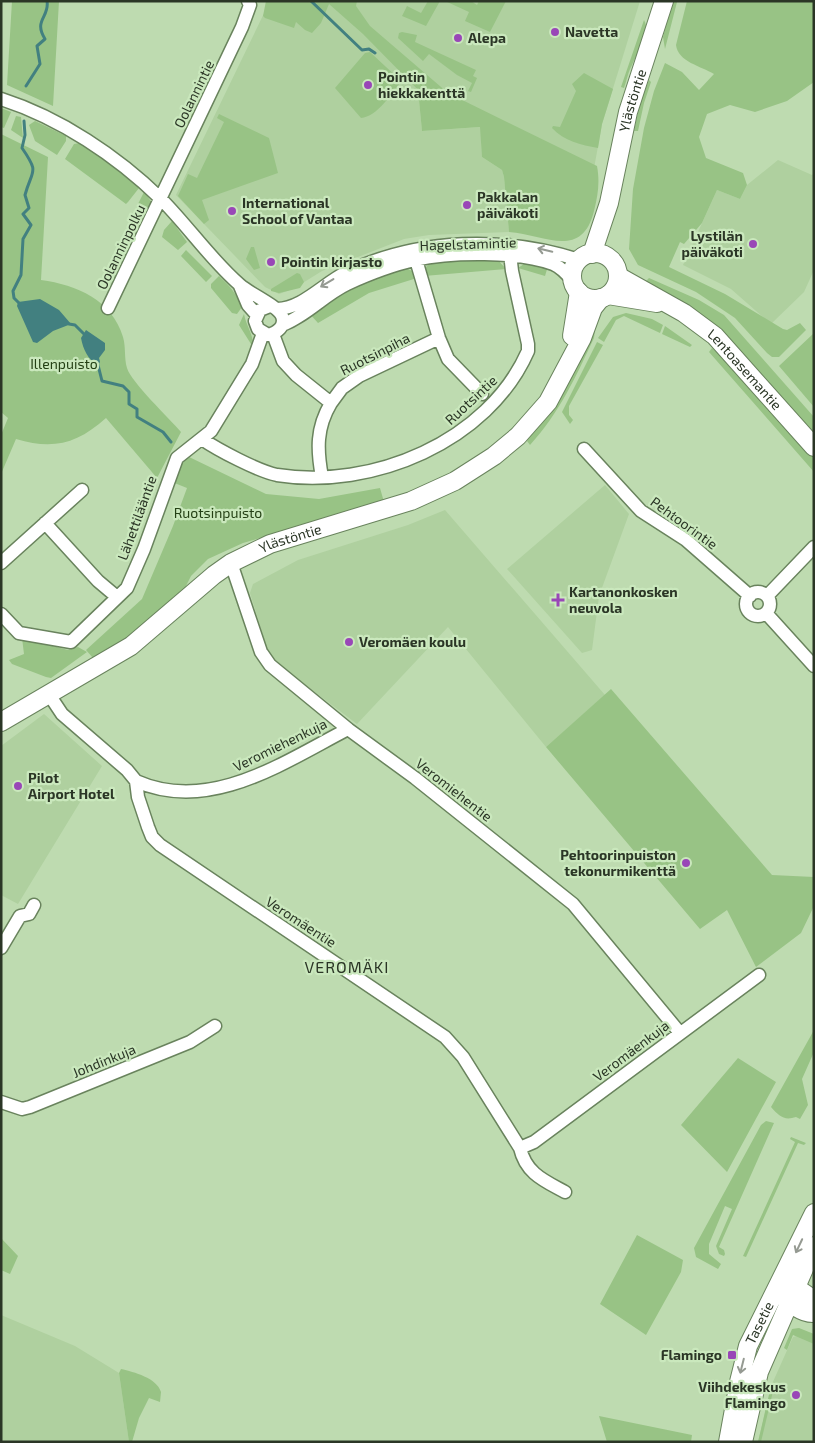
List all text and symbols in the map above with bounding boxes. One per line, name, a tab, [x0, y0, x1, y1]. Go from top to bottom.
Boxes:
place label: Navetta	[565, 23, 618, 40]
marker: Navetta	[549, 26, 561, 38]
place label: Alepa	[468, 29, 506, 46]
marker: Alepa	[452, 32, 464, 44]
street label: Oolannintie	[170, 57, 217, 130]
street label: Ylästöntie	[615, 67, 649, 133]
place label: Pointin hiekkakenttä	[378, 68, 465, 101]
marker: Pointin hiekkakenttä	[362, 79, 374, 91]
place label: Pakkalan päiväkoti	[477, 188, 538, 221]
place label: International School of Vantaa	[242, 194, 353, 227]
marker: Pakkalan päiväkoti	[461, 199, 473, 211]
street label: Oolanninpolku	[93, 202, 148, 292]
marker: International School of Vantaa	[226, 205, 238, 217]
place label: Lystilän päiväkoti	[682, 227, 743, 260]
street label: Hagelstamintie	[419, 233, 517, 254]
marker: Lystilän päiväkoti	[747, 238, 759, 250]
one-way arrow	[537, 245, 553, 254]
place label: Pointin kirjasto	[281, 253, 382, 270]
marker: Pointin kirjasto	[265, 256, 277, 268]
one-way arrow	[321, 279, 335, 289]
street label: Lentoasemantie	[705, 325, 786, 413]
street label: Ruotsinpiha	[337, 329, 413, 378]
park label: Illenpuisto	[30, 355, 98, 372]
street label: Ruotsintie	[441, 371, 500, 428]
street label: Lähettilääntie	[113, 473, 160, 562]
street label: Pehtoorintie	[647, 493, 721, 553]
park label: Ruotsinpuisto	[174, 504, 262, 521]
street label: Ylästöntie	[256, 520, 323, 556]
place label: Kartanonkosken neuvola	[569, 583, 678, 616]
marker: Kartanonkosken neuvola	[551, 593, 565, 607]
place label: Veromäen koulu	[359, 633, 466, 650]
marker: Veromäen koulu	[343, 636, 355, 648]
street label: Veromiehenkuja	[230, 715, 329, 775]
street label: Veromiehentie	[413, 755, 496, 825]
place label: Pilot Airport Hotel	[28, 769, 115, 802]
marker: Pilot Airport Hotel	[12, 780, 24, 792]
place label: Pehtoorinpuiston tekonurmikenttä	[560, 846, 676, 879]
marker: Pehtoorinpuiston tekonurmikenttä	[680, 857, 692, 869]
street label: Veromäentie	[263, 892, 340, 951]
district label: VEROMÄKI	[305, 957, 389, 976]
street label: Veromäenkuja	[589, 1016, 672, 1085]
street label: Johdinkuja	[70, 1040, 138, 1081]
one-way arrow	[793, 1238, 803, 1253]
street label: Tasetie	[741, 1298, 777, 1347]
place label: Flamingo	[661, 1346, 722, 1363]
marker: Flamingo	[726, 1349, 738, 1361]
one-way arrow	[737, 1358, 746, 1374]
place label: Viihdekeskus Flamingo	[698, 1378, 786, 1411]
marker: Viihdekeskus Flamingo	[790, 1389, 802, 1401]

